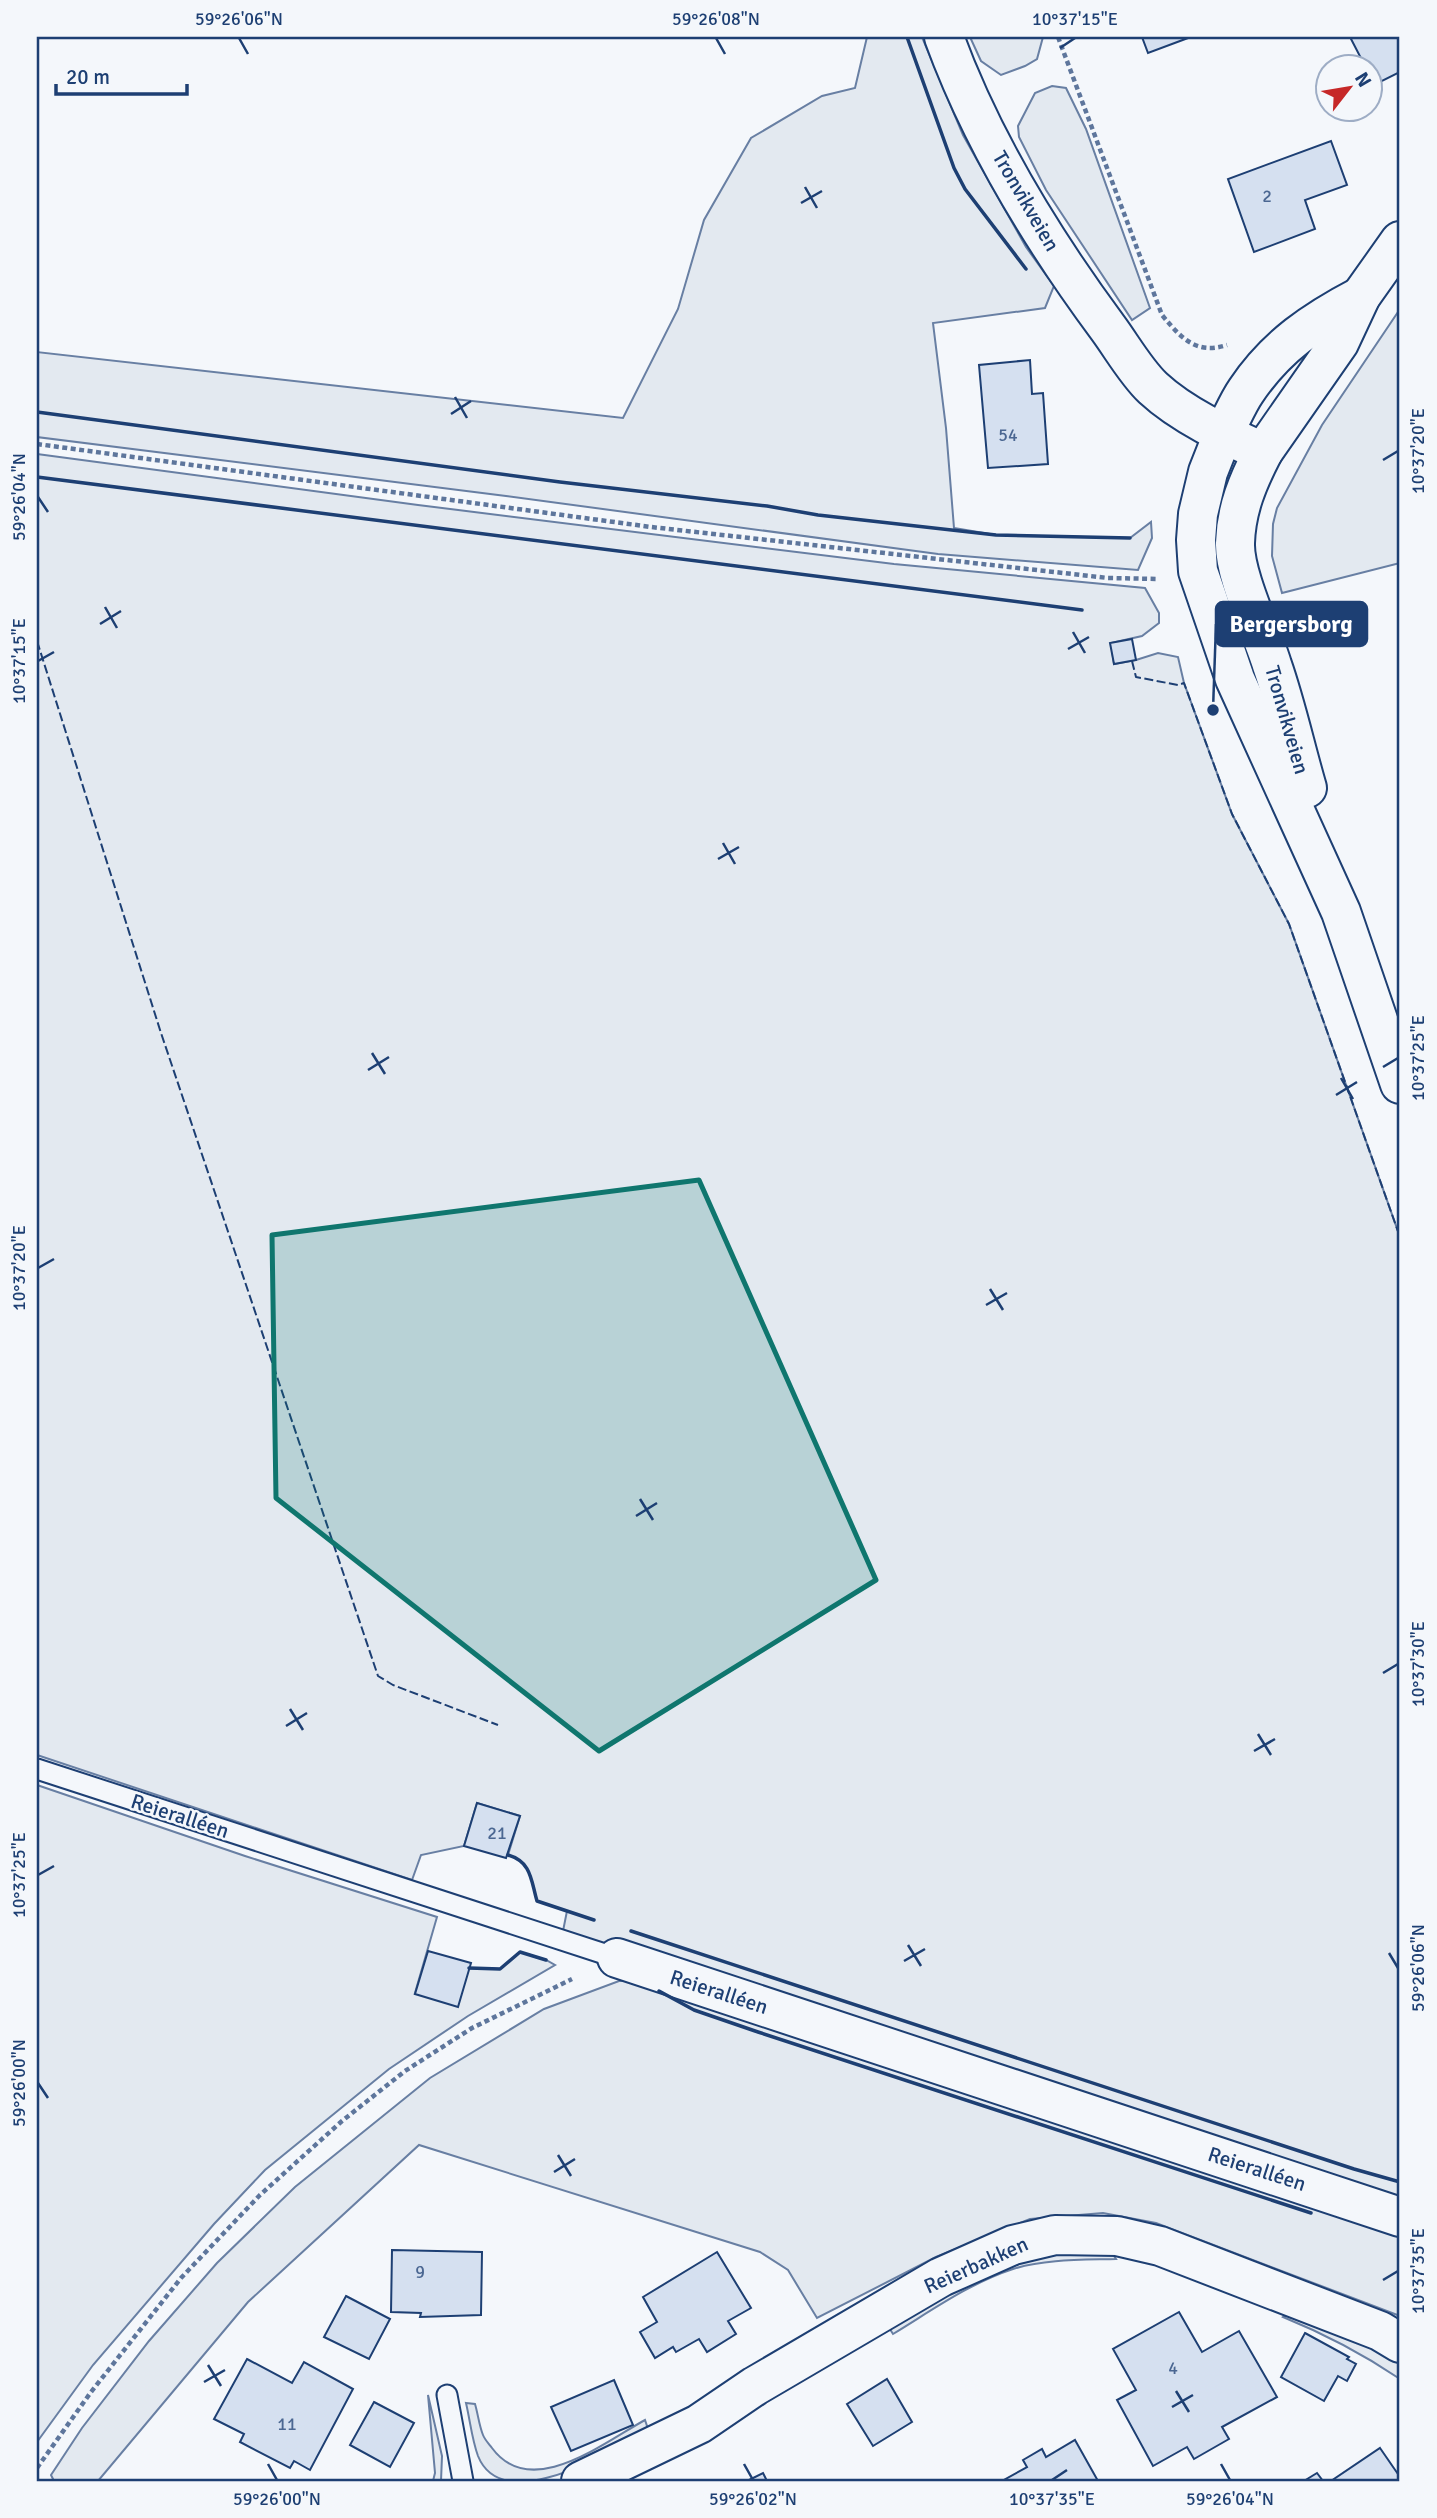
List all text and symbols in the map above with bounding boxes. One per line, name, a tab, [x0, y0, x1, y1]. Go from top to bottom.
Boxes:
text: 59°26'06"N	[195, 8, 283, 30]
text: 59°26'08"N	[672, 8, 760, 30]
text: 10°37'15"E	[1032, 8, 1118, 30]
scale bar	[56, 52, 187, 96]
north arrow	[1314, 52, 1384, 122]
text: 20 m	[66, 64, 110, 90]
text: N	[1349, 68, 1376, 92]
street label: Tronvikveien	[987, 146, 1065, 256]
house number: 2	[1262, 185, 1272, 207]
text: 10°37'20"E	[1407, 408, 1429, 494]
house number: 54	[998, 424, 1018, 446]
text: 59°26'04"N	[8, 453, 30, 541]
callout: Bergersborg	[1216, 602, 1367, 646]
text: Bergersborg	[1230, 610, 1353, 639]
text: 10°37'15"E	[8, 618, 30, 704]
street label: Tronvikveien	[1259, 663, 1315, 777]
text: 10°37'25"E	[1407, 1015, 1429, 1101]
text: 10°37'20"E	[8, 1225, 30, 1311]
text: 10°37'30"E	[1407, 1621, 1429, 1707]
street label: Reieralléen	[128, 1788, 232, 1844]
house number: 21	[487, 1822, 507, 1844]
text: 10°37'25"E	[8, 1832, 30, 1918]
text: 59°26'06"N	[1407, 1924, 1429, 2012]
street label: Reieralléen	[667, 1964, 771, 2020]
text: 59°26'00"N	[8, 2039, 30, 2127]
street label: Reieralléen	[1205, 2141, 1309, 2197]
text: 10°37'35"E	[1407, 2228, 1429, 2314]
street label: Reierbakken	[920, 2231, 1032, 2299]
house number: 9	[415, 2261, 425, 2283]
house number: 4	[1168, 2357, 1178, 2379]
house number: 11	[277, 2413, 297, 2435]
text: 59°26'00"N	[233, 2488, 321, 2510]
text: 59°26'02"N	[709, 2488, 797, 2510]
text: 10°37'35"E	[1009, 2488, 1095, 2510]
text: 59°26'04"N	[1186, 2488, 1274, 2510]

